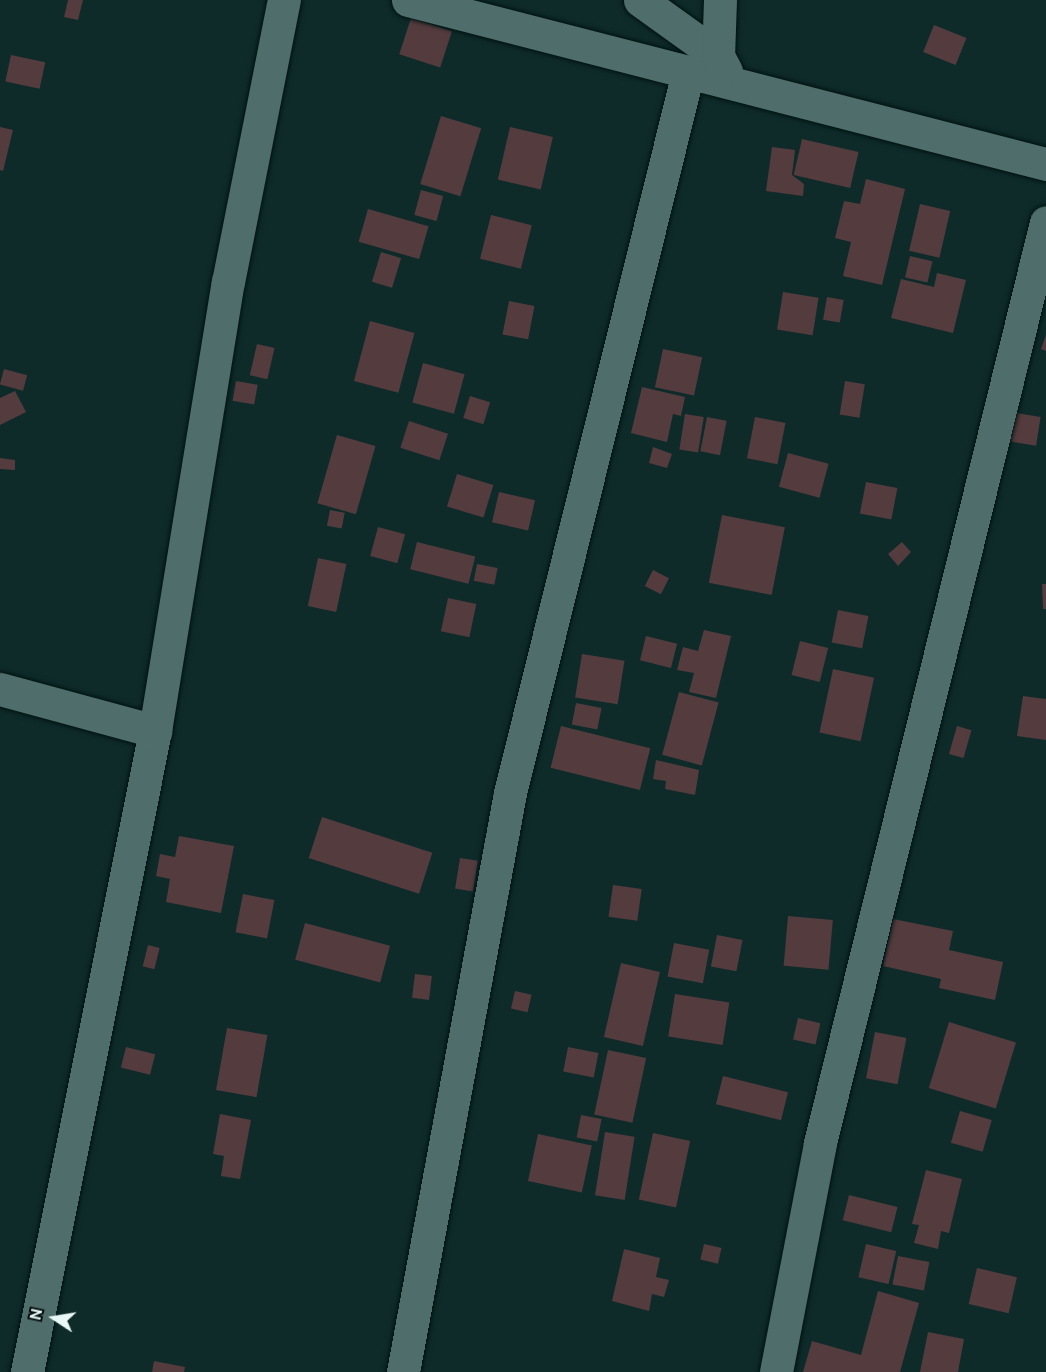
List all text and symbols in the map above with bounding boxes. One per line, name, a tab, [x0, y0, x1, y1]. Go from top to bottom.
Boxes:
north arrow	[24, 1288, 84, 1348]
text: N	[25, 1307, 46, 1322]

